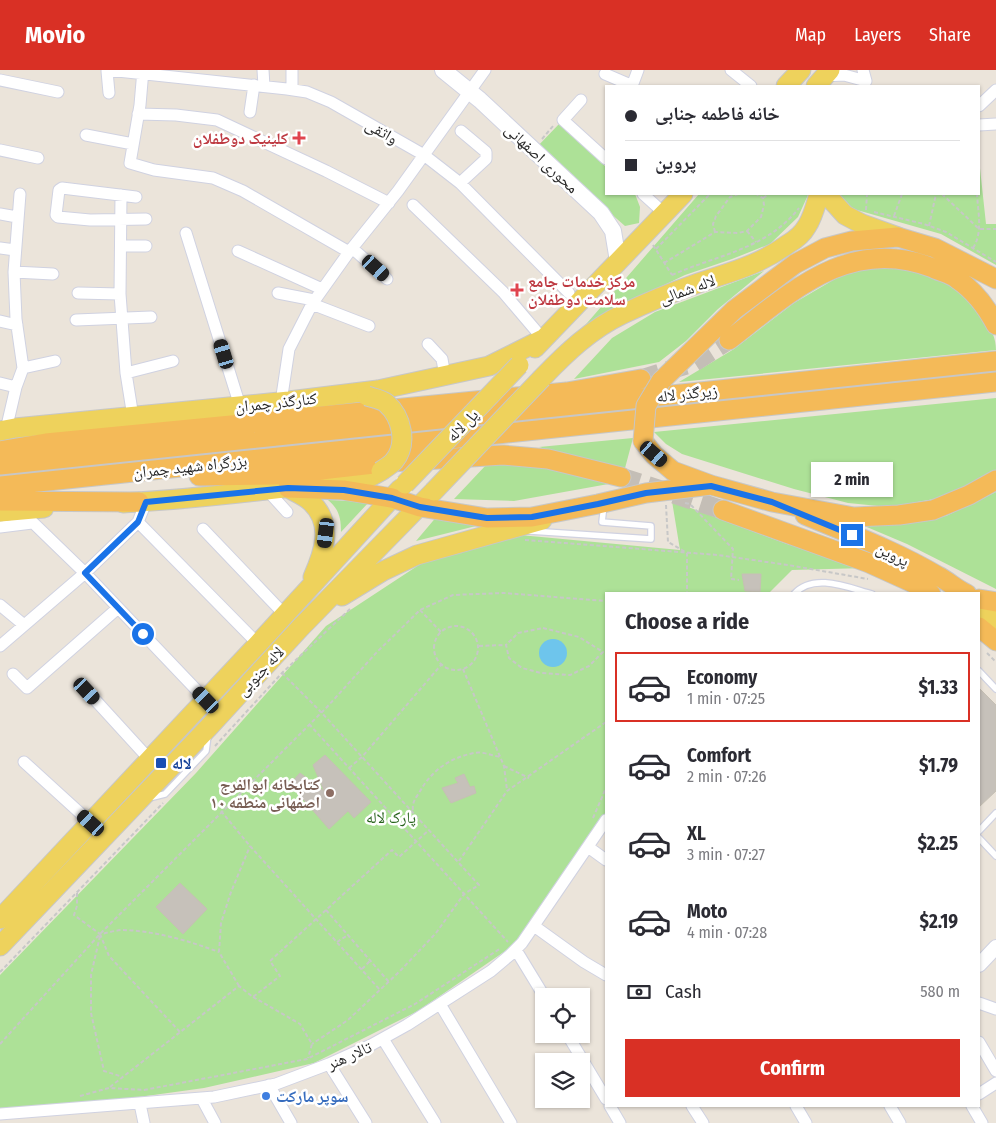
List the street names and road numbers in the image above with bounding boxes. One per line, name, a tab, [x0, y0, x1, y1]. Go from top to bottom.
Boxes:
street label: واثقی	[362, 115, 401, 149]
street label: محوری اصفهانی	[500, 120, 582, 198]
street label: لاله شمالی	[657, 271, 718, 309]
street label: زیرگذر لاله	[656, 381, 718, 406]
street label: کنارگذر چمران	[234, 389, 318, 417]
street label: پل لاله	[442, 405, 483, 446]
street label: بزرگراه شهید چمران	[132, 451, 248, 483]
street label: پروین	[873, 538, 913, 572]
street label: لاله جنوبی	[233, 643, 289, 701]
street label: تالار هنر	[323, 1037, 375, 1074]

